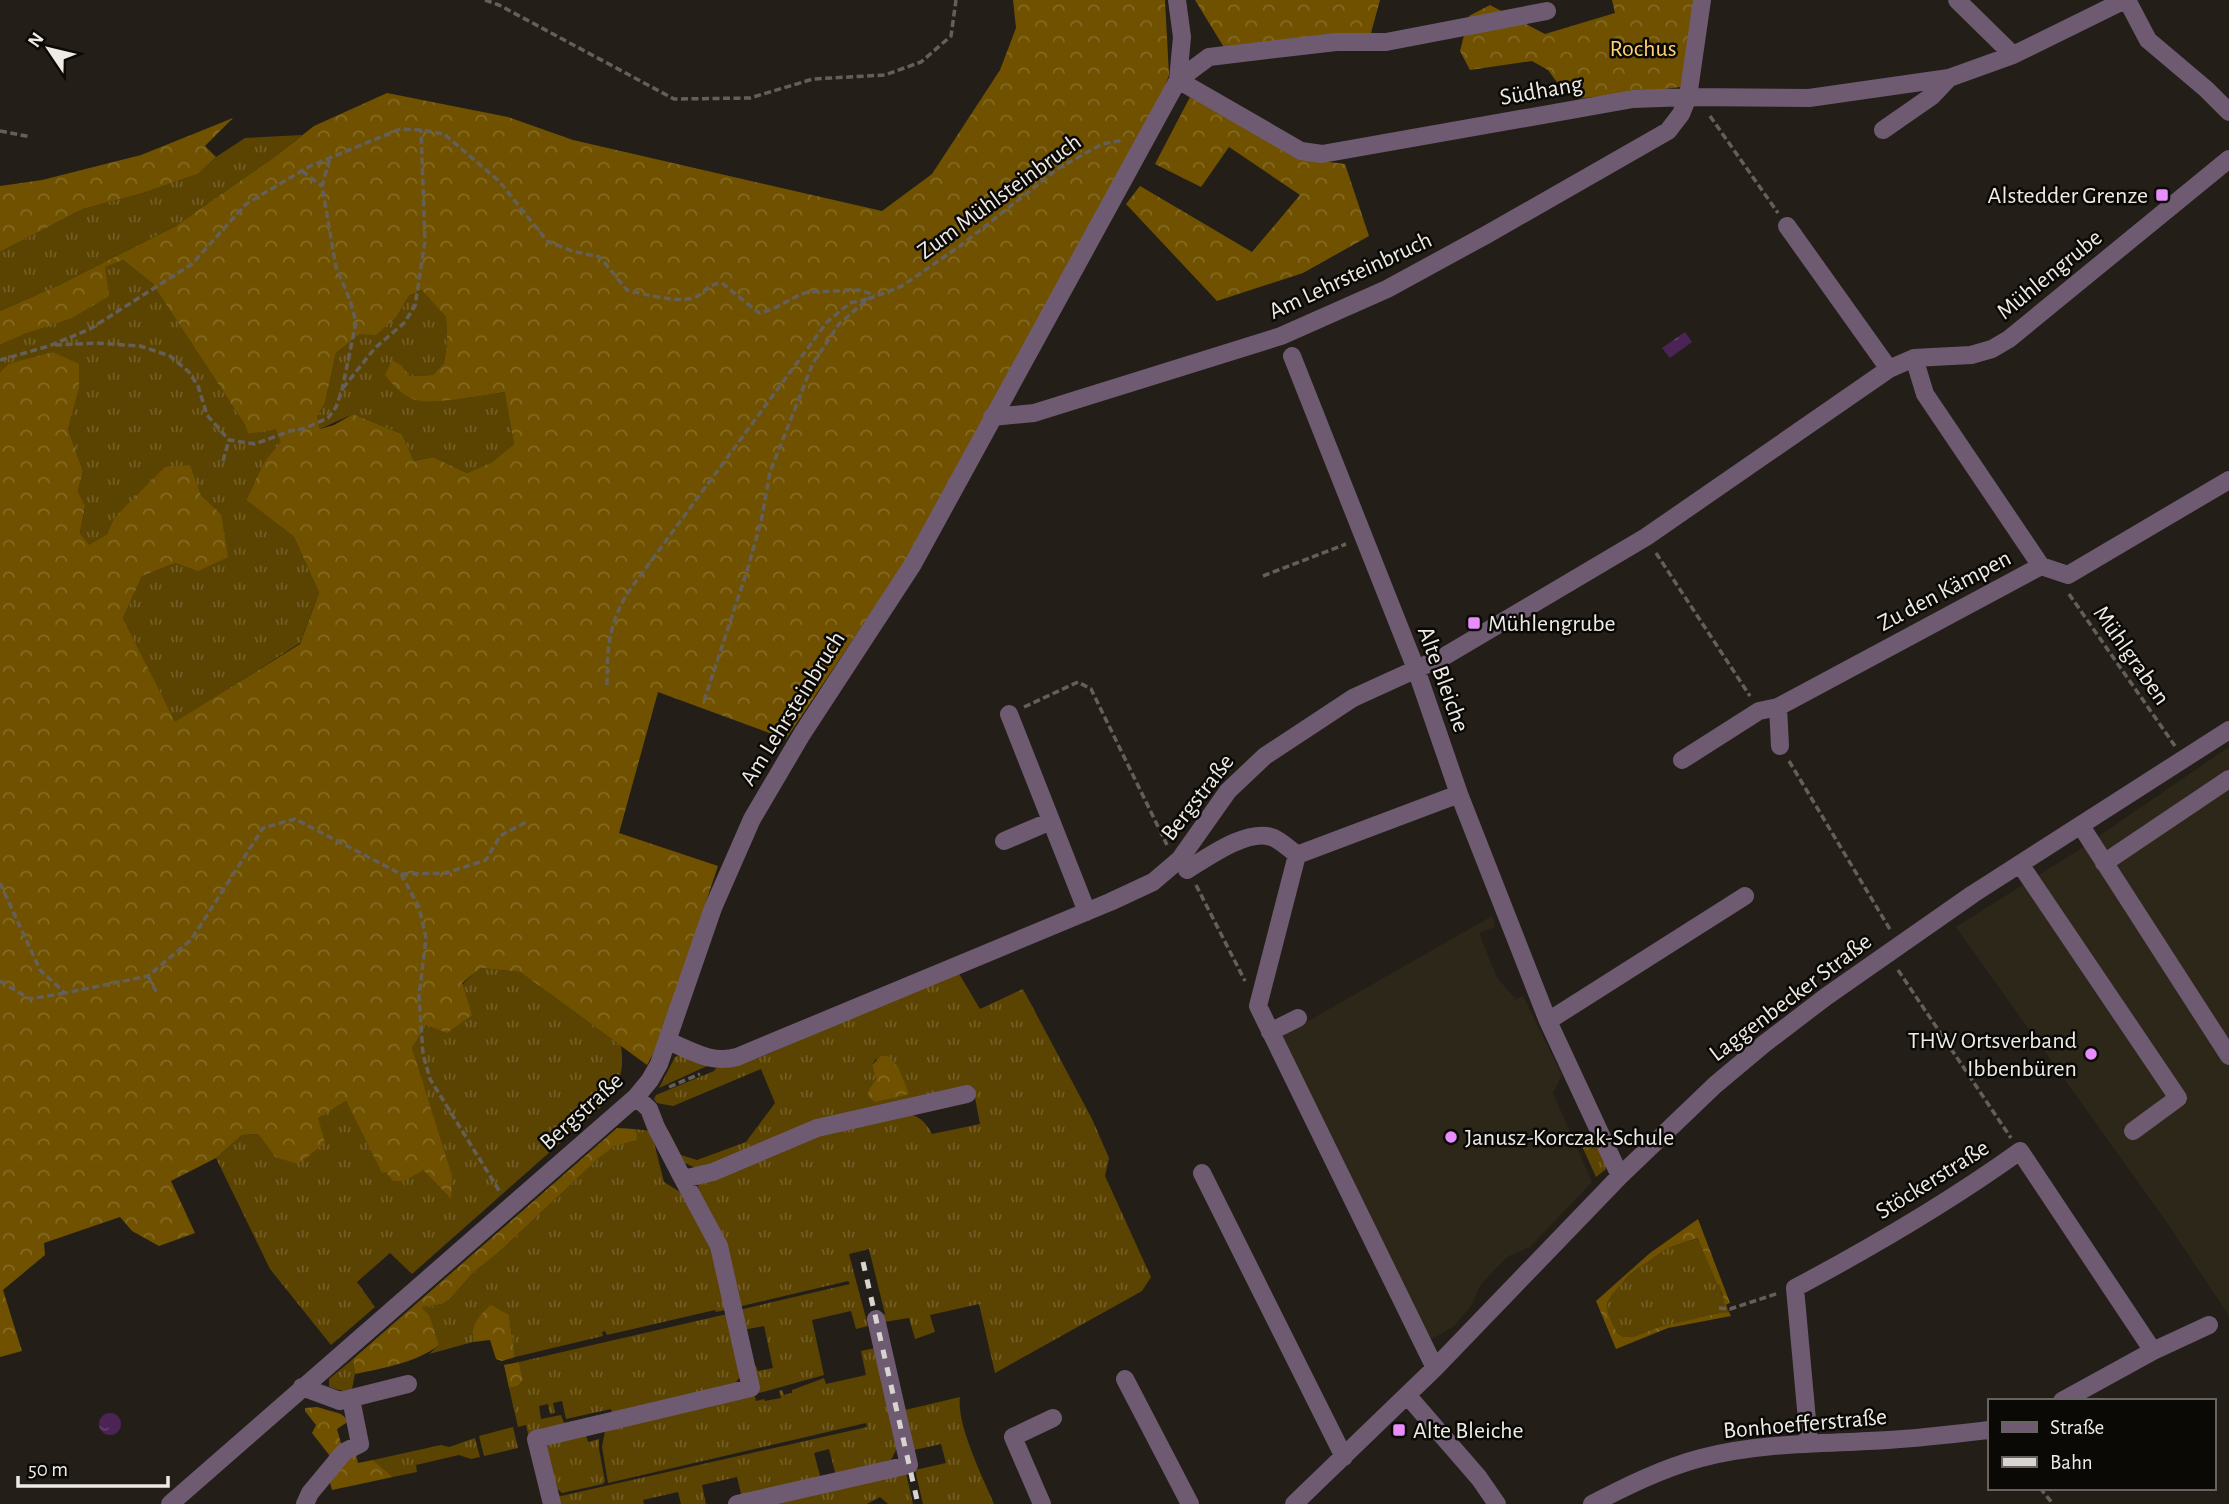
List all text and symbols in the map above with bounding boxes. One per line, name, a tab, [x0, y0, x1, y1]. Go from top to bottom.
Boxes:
north arrow	[14, 14, 84, 84]
text: N	[25, 29, 48, 51]
park label: Rochus	[1609, 37, 1677, 61]
street label: Südhang	[1498, 72, 1585, 110]
street label: Zum Mühlsteinbruch	[913, 130, 1086, 264]
place label: Alstedder Grenze	[1988, 184, 2148, 208]
marker: Alstedder Grenze	[2154, 187, 2170, 203]
street label: Mühlengrube	[1992, 225, 2107, 324]
street label: Am Lehrsteinbruch	[1265, 228, 1436, 324]
street label: Zu den Kämpen	[1874, 546, 2015, 636]
street label: Mühlgraben	[2088, 602, 2174, 710]
place label: Mühlengrube	[1488, 612, 1616, 636]
marker: Mühlengrube	[1466, 615, 1482, 631]
street label: Alte Bleiche	[1413, 623, 1473, 735]
street label: Am Lehrsteinbruch	[736, 627, 850, 790]
street label: Bergstraße	[1157, 750, 1239, 845]
street label: Laggenbecker Straße	[1705, 929, 1876, 1066]
place label: THW Ortsverband Ibbenbüren	[1908, 1029, 2077, 1081]
marker: THW Ortsverband Ibbenbüren	[2083, 1046, 2099, 1062]
street label: Bergstraße	[535, 1068, 628, 1155]
place label: Janusz-Korczak-Schule	[1465, 1126, 1674, 1150]
marker: Janusz-Korczak-Schule	[1443, 1129, 1459, 1145]
street label: Stöckerstraße	[1872, 1136, 1993, 1224]
legend	[1988, 1399, 2215, 1490]
street label: Bonhoefferstraße	[1722, 1405, 1888, 1443]
text: Straße	[2050, 1417, 2104, 1438]
place label: Alte Bleiche	[1413, 1419, 1524, 1443]
marker: Alte Bleiche	[1391, 1422, 1407, 1438]
scale bar	[18, 1444, 168, 1488]
text: Bahn	[2050, 1452, 2093, 1473]
text: 50 m	[28, 1459, 68, 1480]

